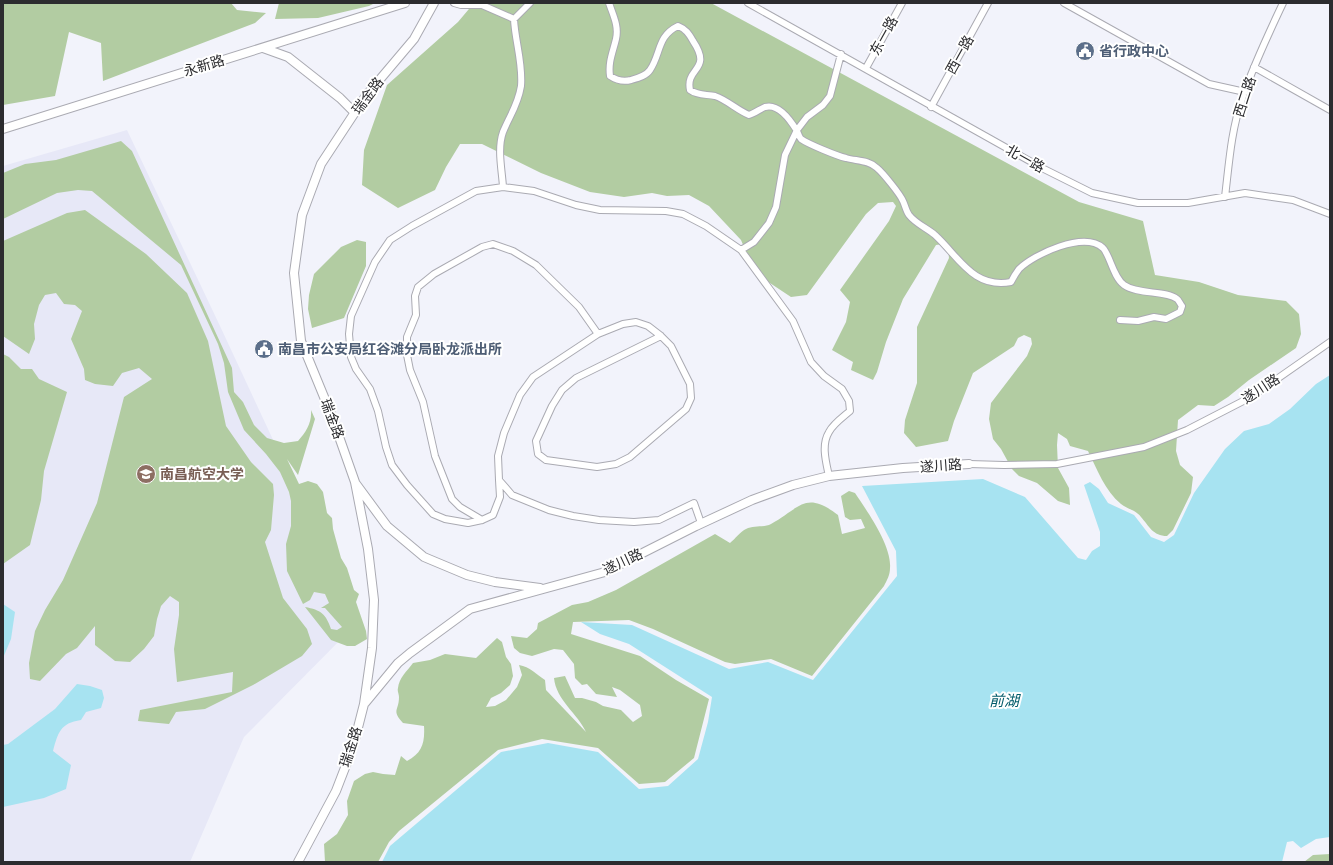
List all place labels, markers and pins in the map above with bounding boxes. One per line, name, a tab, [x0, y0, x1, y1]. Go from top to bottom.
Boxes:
public building icon: 省行政中心	[1074, 40, 1096, 62]
place label: 省行政中心	[1099, 42, 1169, 61]
public building icon: 南昌市公安局红谷滩分局卧龙派出所	[253, 338, 275, 360]
place label: 南昌市公安局红谷滩分局卧龙派出所	[278, 340, 502, 359]
school or university icon: 南昌航空大学	[135, 463, 157, 485]
place label: 南昌航空大学	[160, 465, 244, 484]

